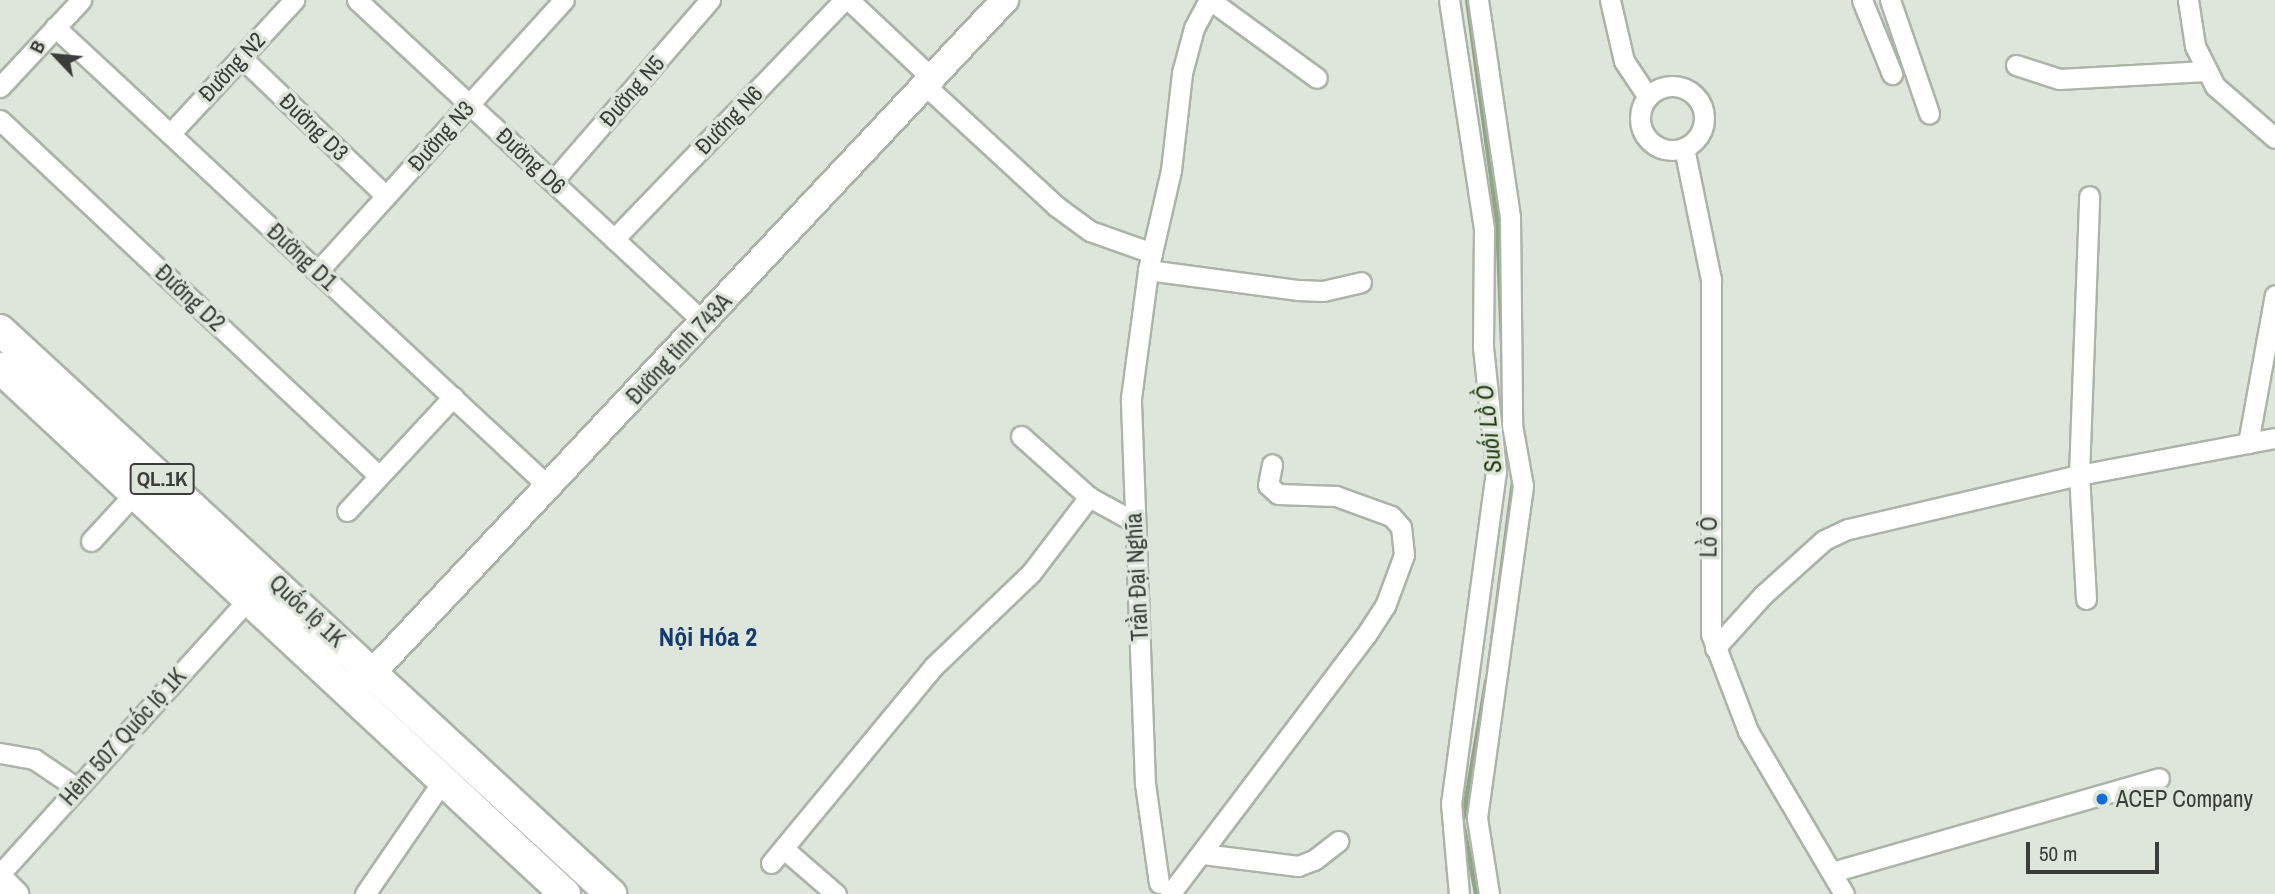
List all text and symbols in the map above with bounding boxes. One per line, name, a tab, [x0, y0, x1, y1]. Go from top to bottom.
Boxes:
north arrow	[21, 21, 91, 91]
street label: Đường N2	[193, 27, 271, 107]
text: B	[23, 36, 51, 58]
street label: Đường N5	[594, 50, 670, 132]
street label: Đường N6	[690, 80, 768, 160]
street label: Đường D3	[274, 88, 354, 166]
street label: Đường N3	[402, 95, 480, 177]
street label: Đường D6	[491, 122, 571, 200]
street label: Đường D1	[262, 218, 342, 296]
street label: Đường D2	[150, 259, 230, 337]
street label: Đường tỉnh 743A	[621, 288, 737, 410]
water label: Suối Lồ Ồ	[1470, 383, 1508, 475]
road number: QL.1K	[129, 462, 195, 496]
street label: Trần Đại Nghĩa	[1120, 512, 1154, 642]
street label: Lồ Ô	[1695, 516, 1723, 558]
street label: Quốc lộ 1K	[263, 569, 351, 653]
district label: Nội Hóa 2	[659, 621, 757, 653]
street label: Hẻm 507 Quốc lộ 1K	[54, 663, 192, 811]
place label: ACEP Company	[2116, 785, 2253, 813]
marker: ACEP Company	[2094, 791, 2110, 807]
scale bar	[2030, 828, 2163, 872]
text: 50 m	[2039, 839, 2077, 868]

